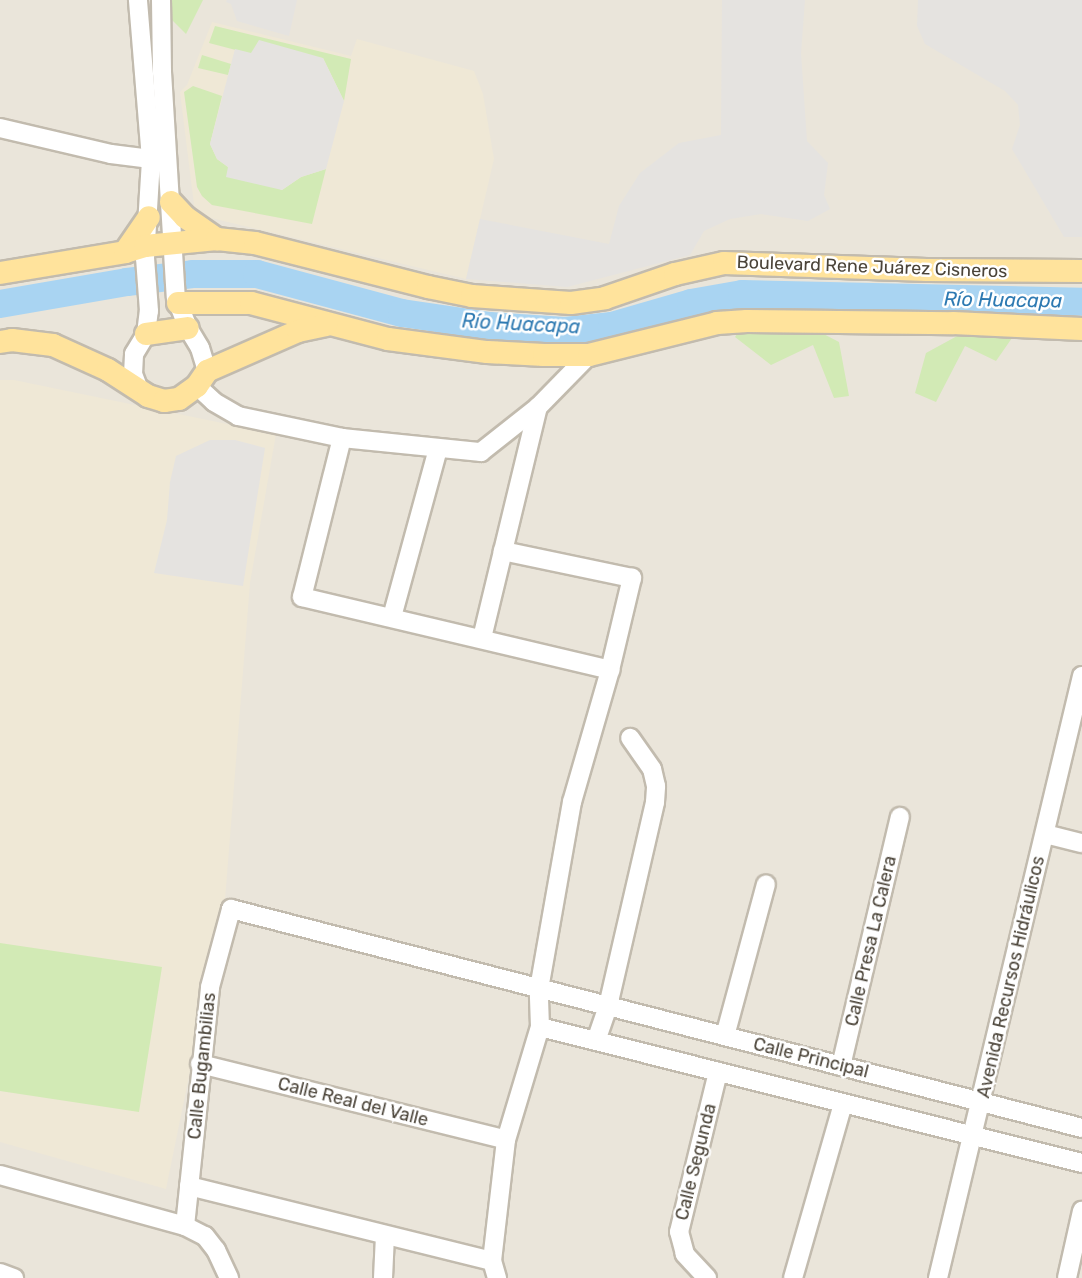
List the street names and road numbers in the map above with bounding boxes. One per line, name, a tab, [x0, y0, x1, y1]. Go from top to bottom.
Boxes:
street label: Boulevard Rene Juárez Cisneros	[736, 251, 1008, 283]
street label: Calle Presa La Calera	[841, 854, 901, 1028]
street label: Avenida Recursos Hidráulicos	[973, 854, 1049, 1100]
street label: Calle Bugambilias	[184, 991, 220, 1141]
street label: Calle Principal	[751, 1033, 871, 1083]
street label: Calle Real del Valle	[275, 1073, 431, 1131]
street label: Calle Segunda	[671, 1101, 721, 1223]

